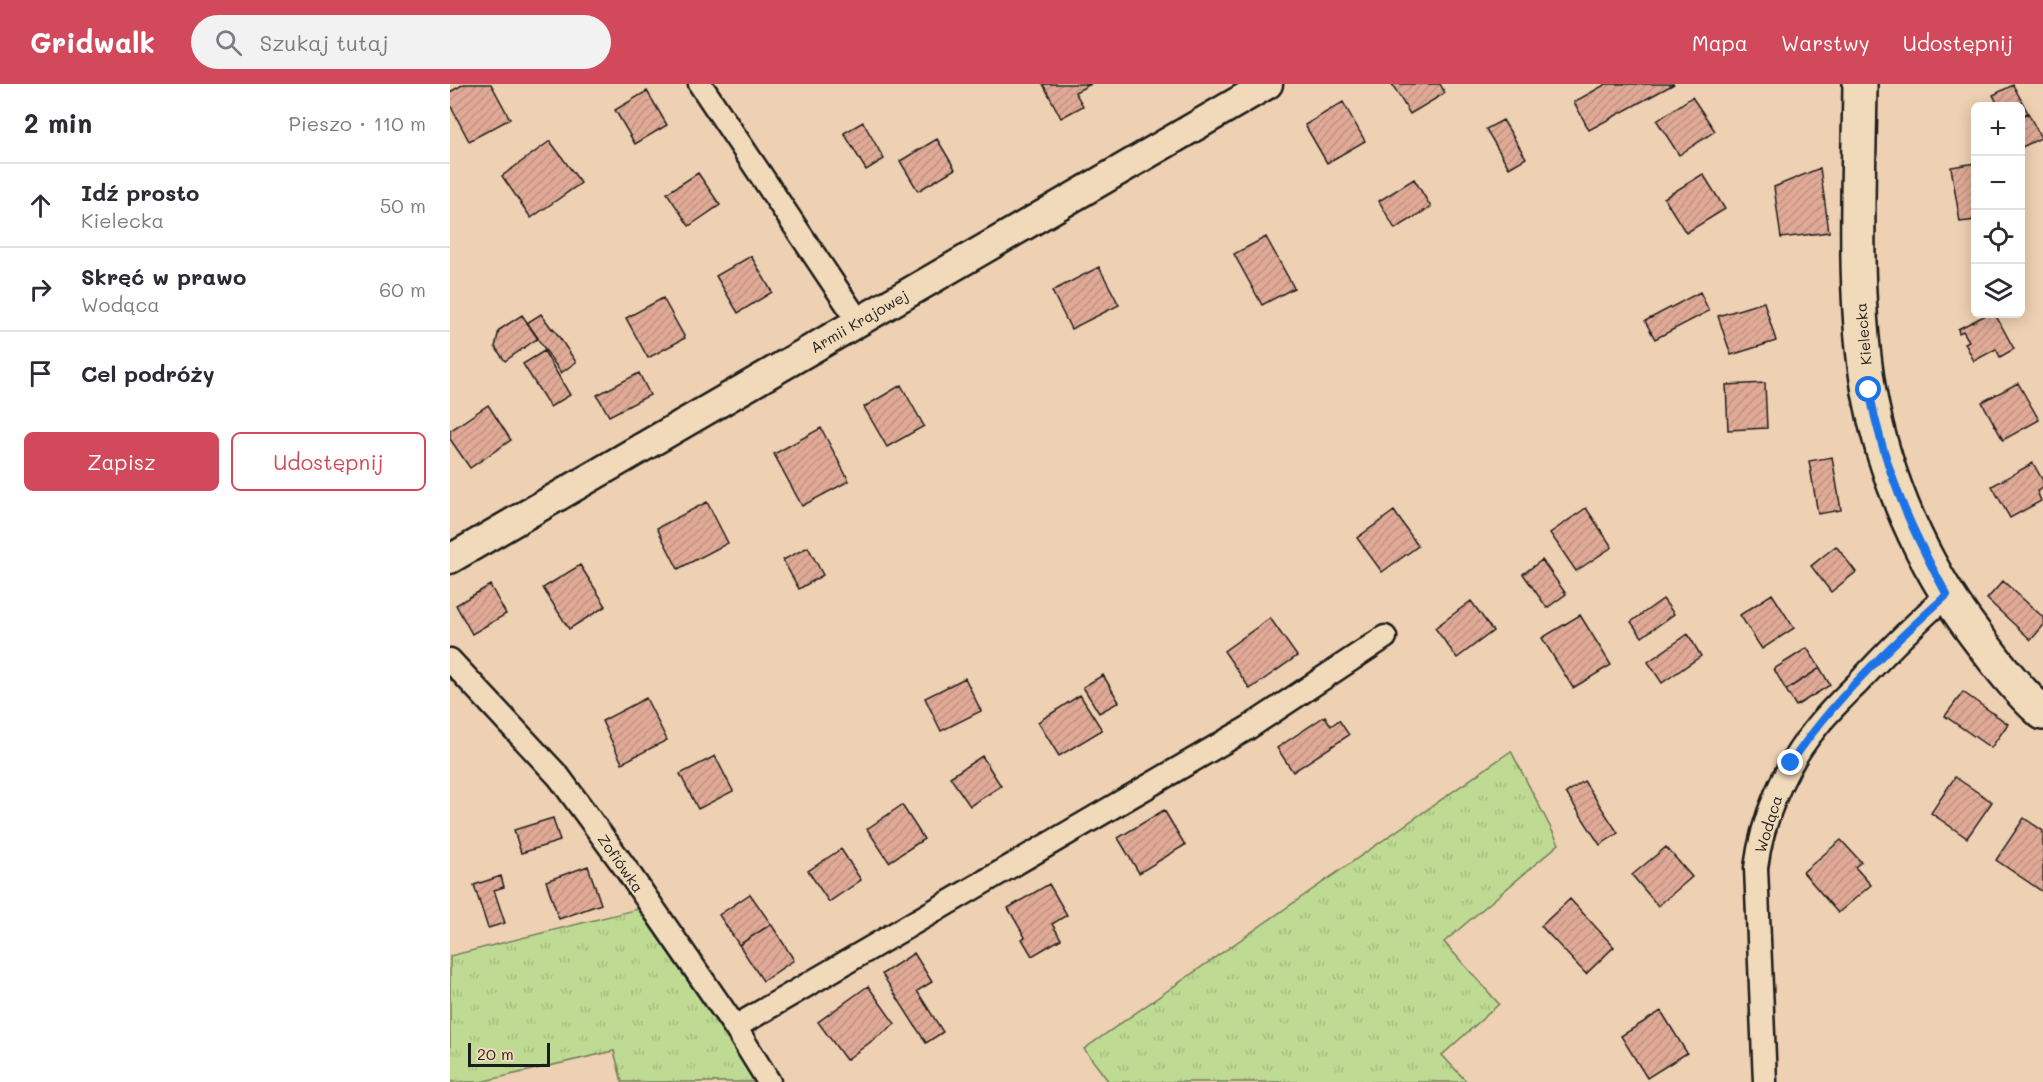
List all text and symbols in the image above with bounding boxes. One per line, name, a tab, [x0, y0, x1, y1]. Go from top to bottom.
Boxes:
search box	[191, 15, 611, 69]
text: Gridwalk	[30, 24, 155, 60]
icon: search	[212, 26, 245, 59]
text: Szukaj tutaj	[260, 28, 389, 57]
text: Mapa	[1692, 29, 1748, 56]
text: Warstwy	[1781, 29, 1870, 56]
text: Udostępnij	[1903, 29, 2013, 56]
map controls	[1971, 102, 2025, 318]
button: +	[1971, 102, 2025, 156]
text: 2 min	[24, 106, 92, 140]
text: Pieszo · 110 m	[289, 110, 426, 136]
button: −	[1971, 156, 2025, 210]
text: Idź prosto	[81, 178, 199, 207]
icon: ahead	[24, 189, 57, 222]
text: 50 m	[380, 192, 426, 218]
text: Kielecka	[81, 207, 164, 233]
button: locate	[1971, 210, 2025, 264]
text: Skręć w prawo	[81, 262, 246, 291]
button: layers	[1971, 264, 2025, 318]
icon: right	[24, 273, 57, 306]
text: 60 m	[379, 276, 426, 302]
street label: Armii Krajowej	[806, 285, 912, 357]
text: Wodąca	[81, 291, 160, 317]
street label: Kielecka	[1850, 302, 1876, 366]
icon: arrive	[24, 357, 57, 390]
text: Cel podróży	[81, 359, 215, 388]
route start	[1855, 376, 1881, 402]
button: Zapisz	[24, 432, 219, 491]
button: Udostępnij	[231, 432, 426, 491]
route end	[1777, 749, 1803, 775]
street label: Wodąca	[1750, 793, 1786, 855]
street label: Zofiówka	[594, 830, 648, 896]
scale bar	[468, 1040, 550, 1068]
text: 20 m	[477, 1043, 514, 1064]

